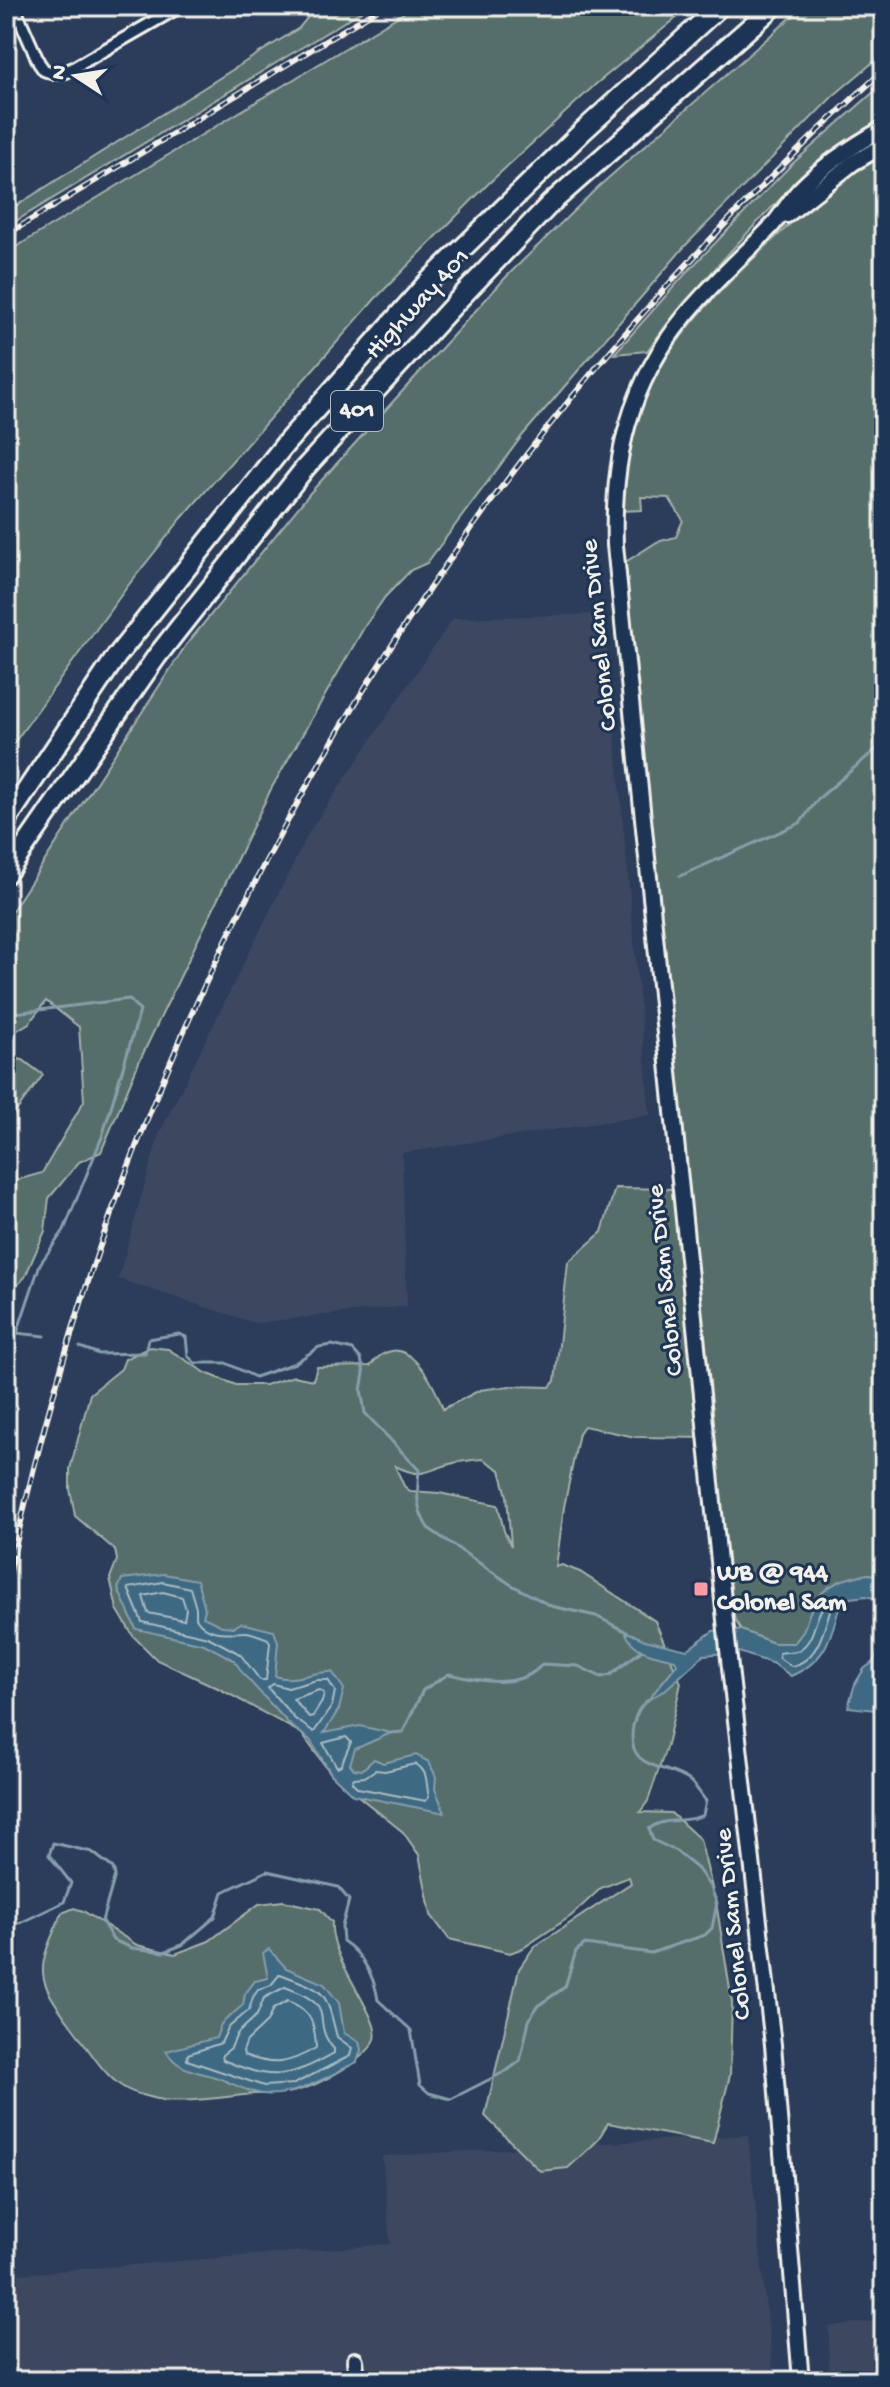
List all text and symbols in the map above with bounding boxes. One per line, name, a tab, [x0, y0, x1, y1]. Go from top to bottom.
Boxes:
north arrow	[36, 36, 116, 116]
text: N	[46, 63, 75, 82]
street label: Highway 401	[360, 243, 478, 367]
road number: 401	[331, 391, 383, 431]
street label: Colonel Sam Drive	[575, 537, 626, 732]
street label: Colonel Sam Drive	[641, 1182, 692, 1377]
place label: WB @ 944 Colonel Sam	[716, 1559, 847, 1620]
marker: WB @ 944 Colonel Sam	[692, 1580, 710, 1598]
street label: Colonel Sam Drive	[709, 1826, 760, 2021]

